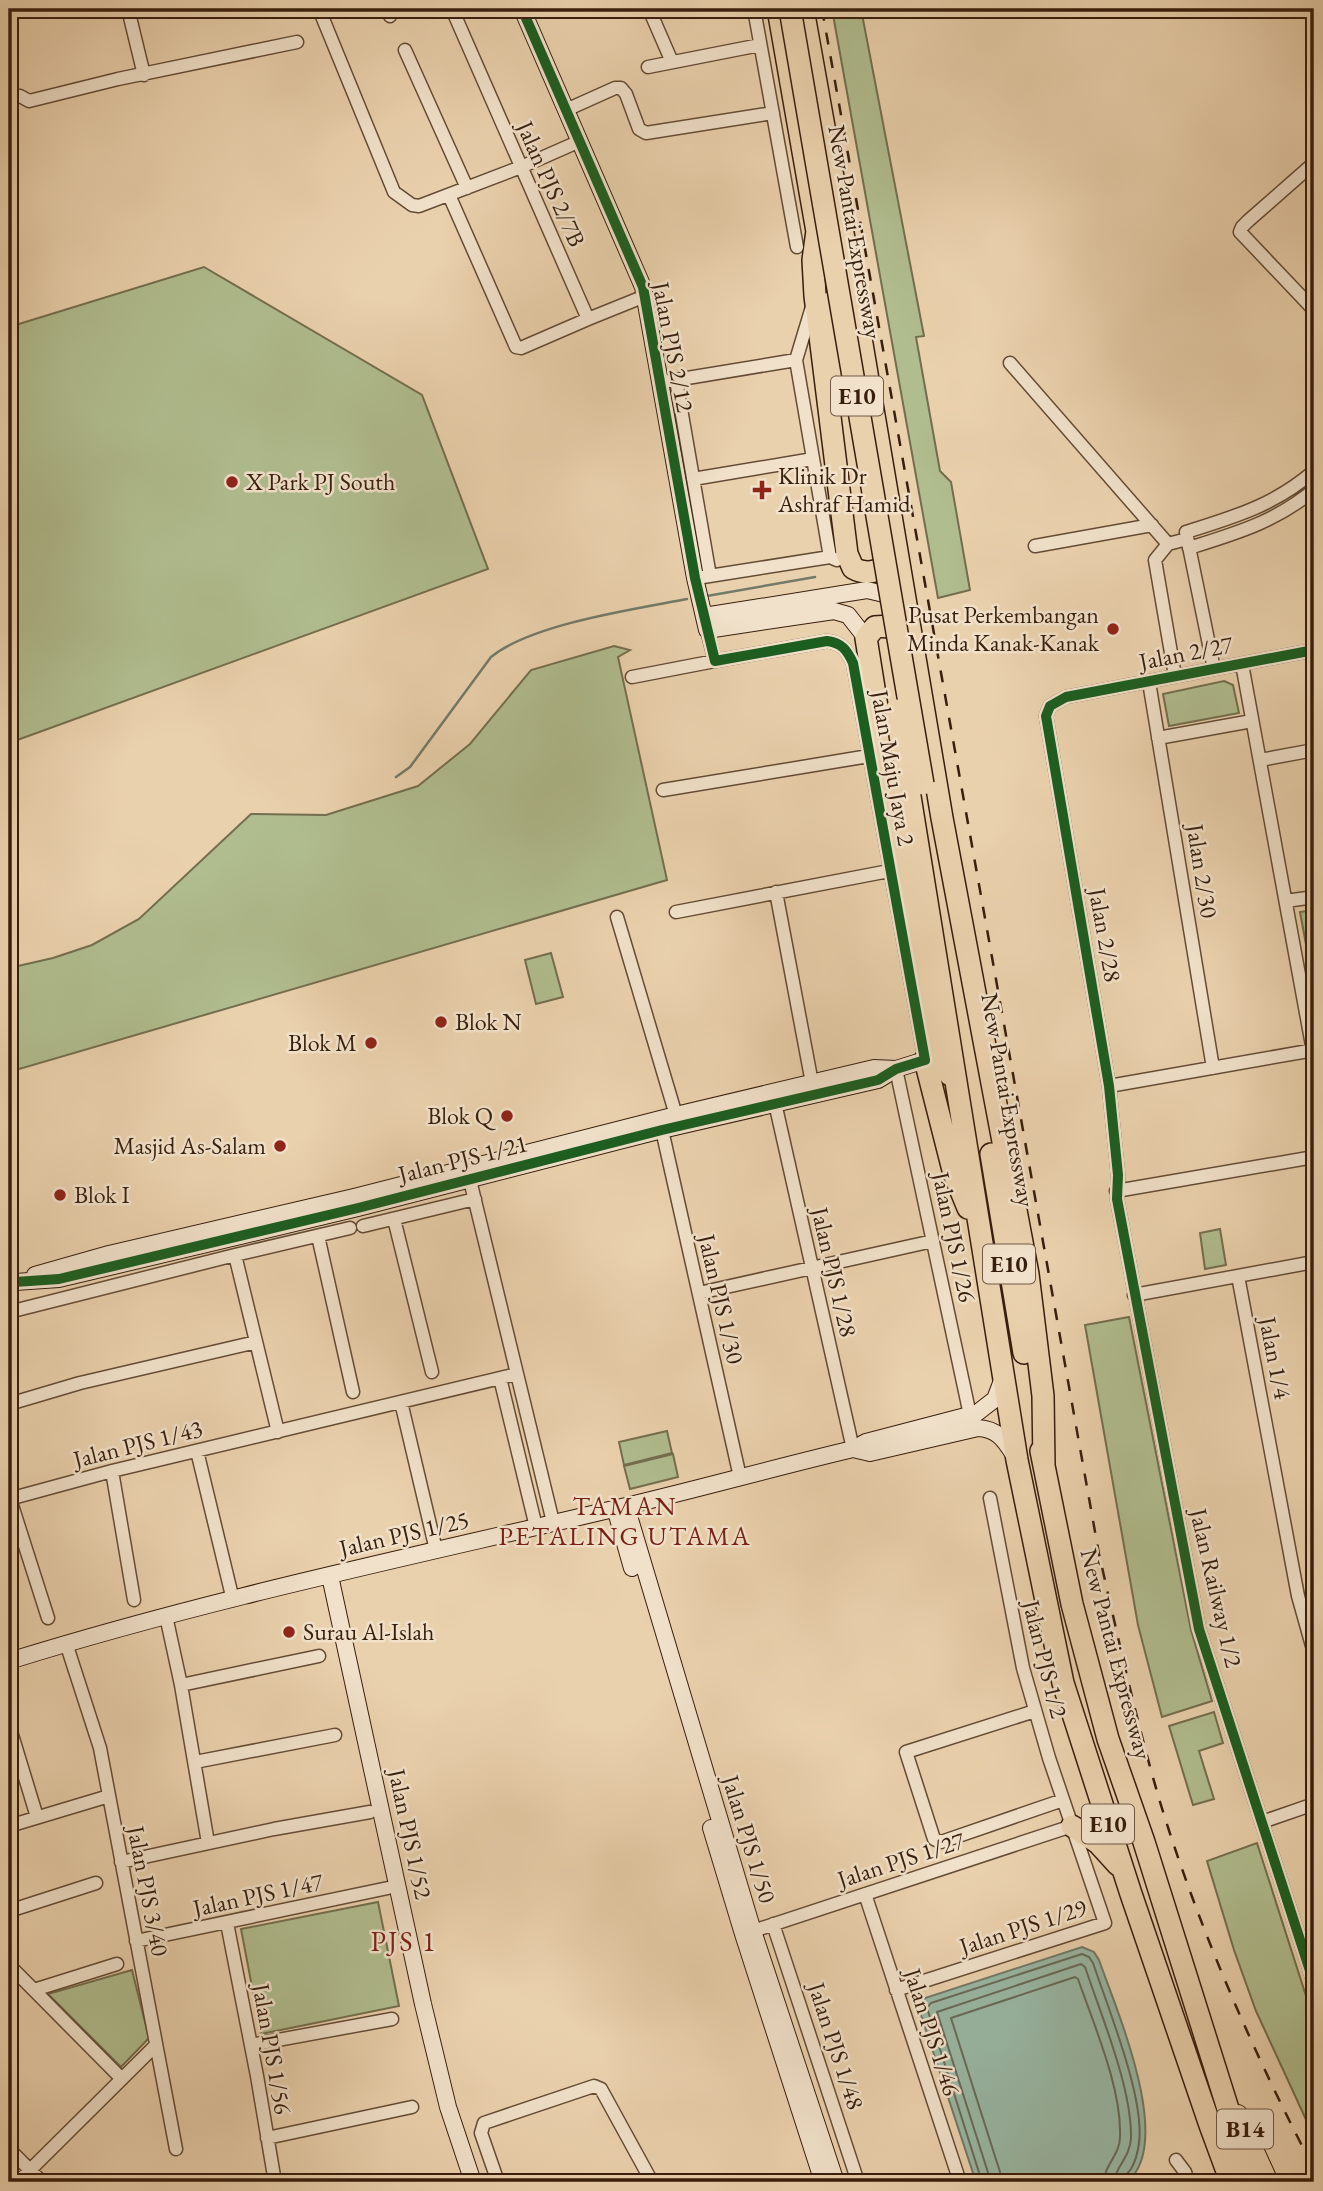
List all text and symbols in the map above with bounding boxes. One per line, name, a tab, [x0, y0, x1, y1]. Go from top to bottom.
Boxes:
street label: Jalan PJS 2/7B	[509, 114, 593, 252]
street label: New Pantai Expressway	[821, 122, 890, 342]
street label: Jalan PJS 2/12	[645, 277, 701, 415]
road number: E10	[831, 376, 883, 416]
place label: Klinik Dr Ashraf Hamid	[777, 460, 911, 519]
place label: X Park PJ South	[245, 466, 395, 497]
marker: X Park PJ South	[224, 474, 240, 490]
marker: Klinik Dr Ashraf Hamid	[752, 480, 772, 500]
place label: Pusat Perkembangan Minda Kanak-Kanak	[907, 599, 1100, 658]
marker: Pusat Perkembangan Minda Kanak-Kanak	[1105, 621, 1121, 637]
street label: Jalan 2/27	[1135, 628, 1236, 677]
street label: Jalan Maju Jaya 2	[864, 686, 923, 849]
street label: Jalan 2/30	[1179, 820, 1225, 920]
street label: Jalan 2/28	[1082, 884, 1129, 984]
street label: New Pantai Expressway	[974, 990, 1043, 1210]
place label: Blok N	[455, 1006, 521, 1037]
marker: Blok N	[433, 1014, 449, 1030]
place label: Blok M	[288, 1027, 357, 1058]
marker: Blok M	[363, 1035, 379, 1051]
place label: Blok Q	[427, 1100, 497, 1131]
marker: Blok Q	[499, 1108, 515, 1124]
street label: Jalan PJS 1/21	[393, 1128, 531, 1190]
place label: Masjid As-Salam	[114, 1130, 266, 1161]
marker: Masjid As-Salam	[272, 1138, 288, 1154]
street label: Jalan PJS 1/26	[925, 1167, 983, 1305]
place label: Blok I	[74, 1179, 130, 1210]
marker: Blok I	[52, 1187, 68, 1203]
street label: Jalan PJS 1/28	[804, 1202, 864, 1340]
street label: Jalan PJS 1/30	[691, 1229, 751, 1367]
road number: E10	[983, 1245, 1035, 1284]
street label: Jalan 1/4	[1252, 1312, 1299, 1402]
street label: Jalan PJS 1/43	[68, 1413, 206, 1475]
district label: TAMAN PETALING UTAMA	[499, 1489, 751, 1553]
street label: Jalan Railway 1/2	[1183, 1503, 1250, 1671]
street label: Jalan PJS 1/25	[334, 1504, 472, 1564]
street label: New Pantai Expressway	[1073, 1545, 1160, 1763]
street label: Jalan PJS 1/2	[1015, 1595, 1075, 1722]
place label: Surau Al-Islah	[303, 1616, 434, 1647]
marker: Surau Al-Islah	[281, 1624, 297, 1640]
street label: Jalan PJS 1/52	[381, 1764, 439, 1902]
street label: Jalan PJS 1/50	[715, 1769, 784, 1907]
road number: E10	[1082, 1804, 1134, 1843]
street label: Jalan PJS 3/40	[120, 1821, 176, 1959]
street label: Jalan PJS 1/27	[831, 1824, 969, 1895]
street label: Jalan PJS 1/47	[188, 1866, 326, 1924]
street label: Jalan PJS 1/29	[953, 1891, 1091, 1962]
district label: PJS 1	[370, 1923, 438, 1959]
street label: Jalan PJS 1/46	[897, 1962, 968, 2099]
street label: Jalan PJS 1/48	[801, 1976, 872, 2113]
street label: Jalan PJS 1/56	[245, 1979, 299, 2117]
road number: B14	[1217, 2110, 1273, 2148]

